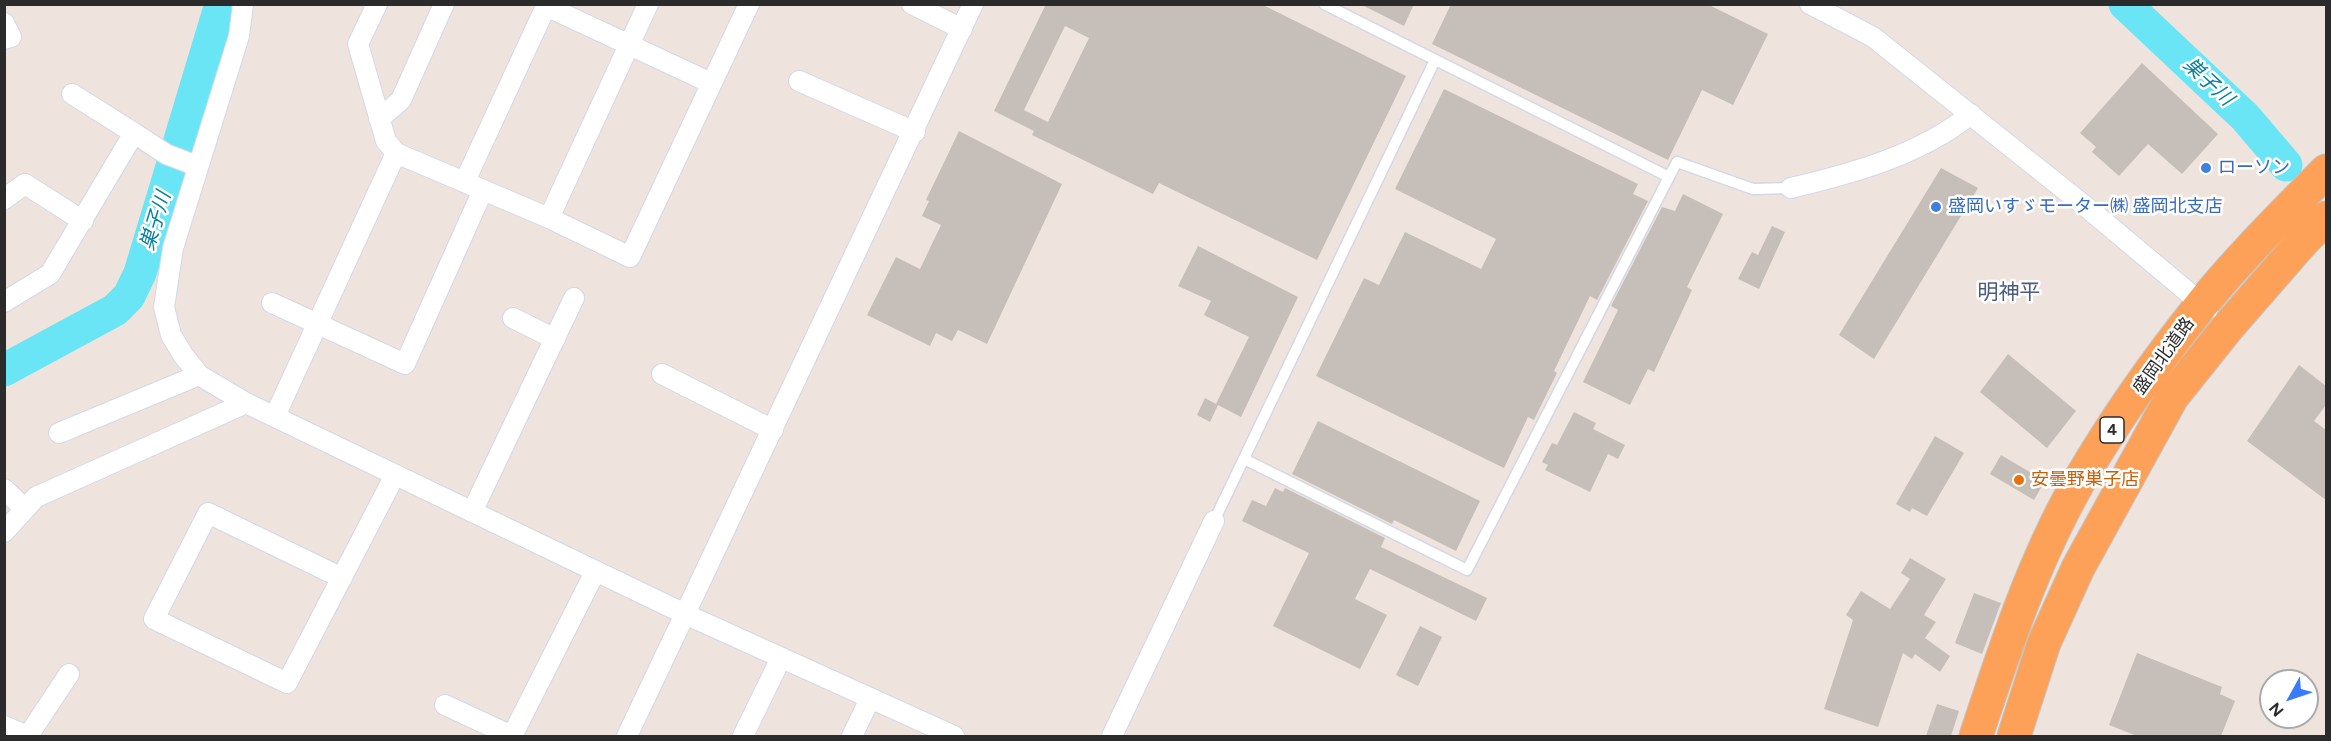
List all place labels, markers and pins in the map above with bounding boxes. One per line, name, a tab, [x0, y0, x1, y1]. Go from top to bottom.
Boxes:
place label: ローソン	[2218, 157, 2290, 179]
marker: ローソン	[2199, 161, 2213, 175]
place label: 盛岡いすゞモーター㈱ 盛岡北支店	[1948, 196, 2222, 218]
marker: 盛岡いすゞモーター㈱ 盛岡北支店	[1929, 200, 1943, 214]
place label: 安曇野巣子店	[2031, 469, 2139, 491]
marker: 安曇野巣子店	[2012, 473, 2026, 487]

